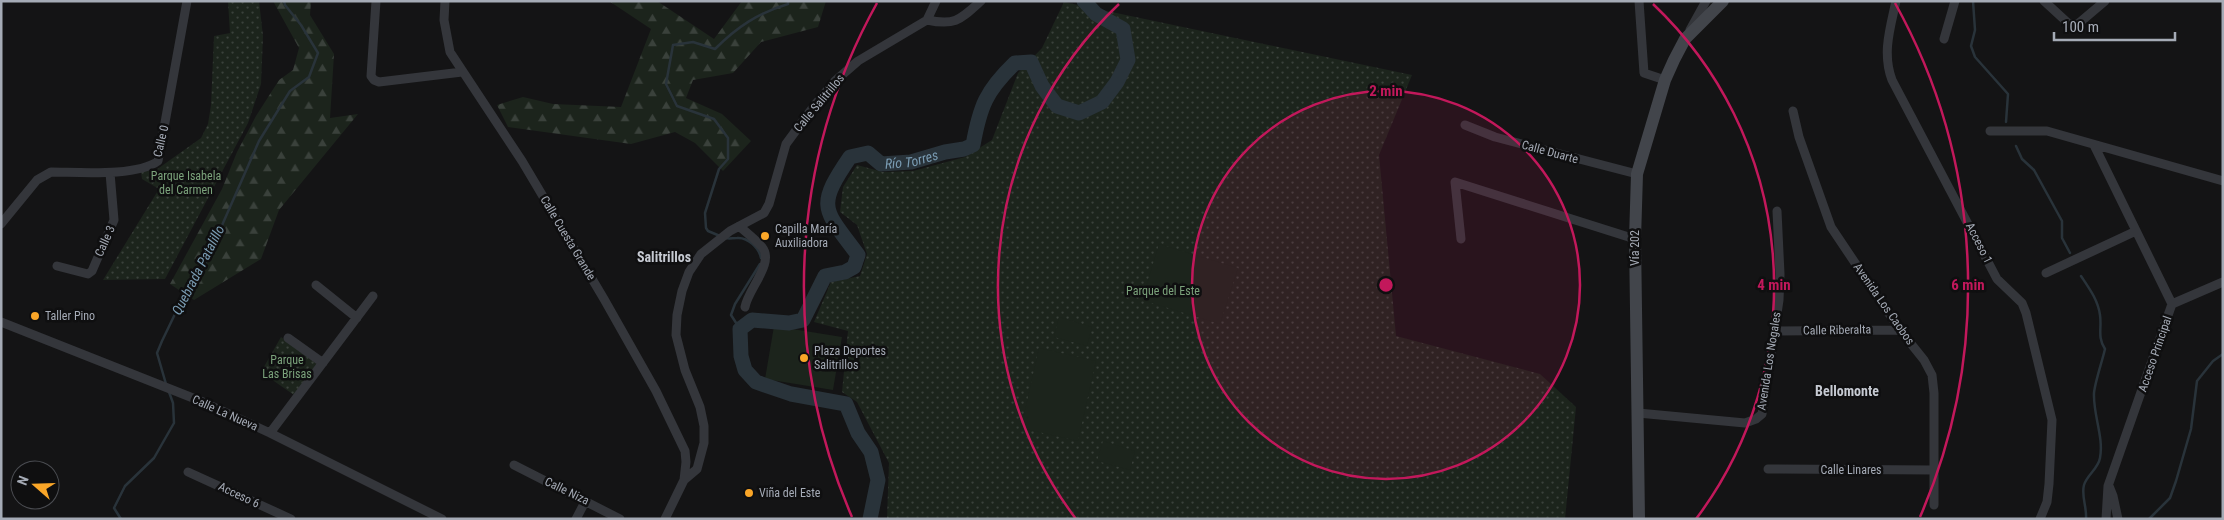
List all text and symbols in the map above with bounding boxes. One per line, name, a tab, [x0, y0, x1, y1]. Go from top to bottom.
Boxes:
scale bar	[2054, 10, 2175, 42]
text: 100 m	[2062, 18, 2099, 36]
street label: Calle Salitrillos	[791, 71, 847, 135]
text: 2 min	[1369, 82, 1403, 100]
street label: Calle 0	[151, 124, 171, 158]
street label: Calle Duarte	[1520, 138, 1580, 166]
water label: Río Torres	[884, 146, 940, 172]
park label: Parque Isabela del Carmen	[151, 169, 221, 197]
street label: Calle Cuesta Grande	[537, 193, 599, 283]
street label: Acceso 1	[1963, 220, 1995, 266]
water label: Quebrada Patalillo	[169, 222, 228, 317]
place label: Capilla María Auxiliadora	[775, 222, 838, 250]
street label: Calle 3	[92, 223, 118, 259]
marker: Capilla María Auxiliadora	[759, 230, 771, 242]
street label: Vía 202	[1628, 230, 1642, 266]
district label: Salitrillos	[637, 249, 691, 265]
street label: Avenida Los Caobos	[1851, 261, 1917, 347]
centre of rings	[1377, 276, 1395, 294]
text: 4 min	[1757, 276, 1791, 294]
text: 6 min	[1951, 276, 1985, 294]
park label: Parque del Este	[1126, 284, 1200, 298]
place label: Taller Pino	[45, 309, 95, 323]
marker: Taller Pino	[29, 310, 41, 322]
street label: Avenida Los Nogales	[1754, 311, 1784, 411]
street label: Acceso Principal	[2135, 314, 2175, 394]
street label: Calle Riberalta	[1803, 322, 1872, 338]
place label: Plaza Deportes Salitrillos	[814, 344, 886, 372]
marker: Plaza Deportes Salitrillos	[798, 352, 810, 364]
park label: Parque Las Brisas	[262, 353, 312, 381]
district label: Bellomonte	[1815, 383, 1879, 399]
street label: Calle La Nueva	[190, 392, 260, 434]
north arrow	[10, 460, 60, 510]
street label: Calle Linares	[1820, 463, 1882, 477]
text: N	[14, 474, 32, 487]
street label: Calle Niza	[543, 474, 592, 508]
street label: Acceso 6	[216, 479, 262, 511]
place label: Viña del Este	[759, 486, 821, 500]
marker: Viña del Este	[743, 487, 755, 499]

